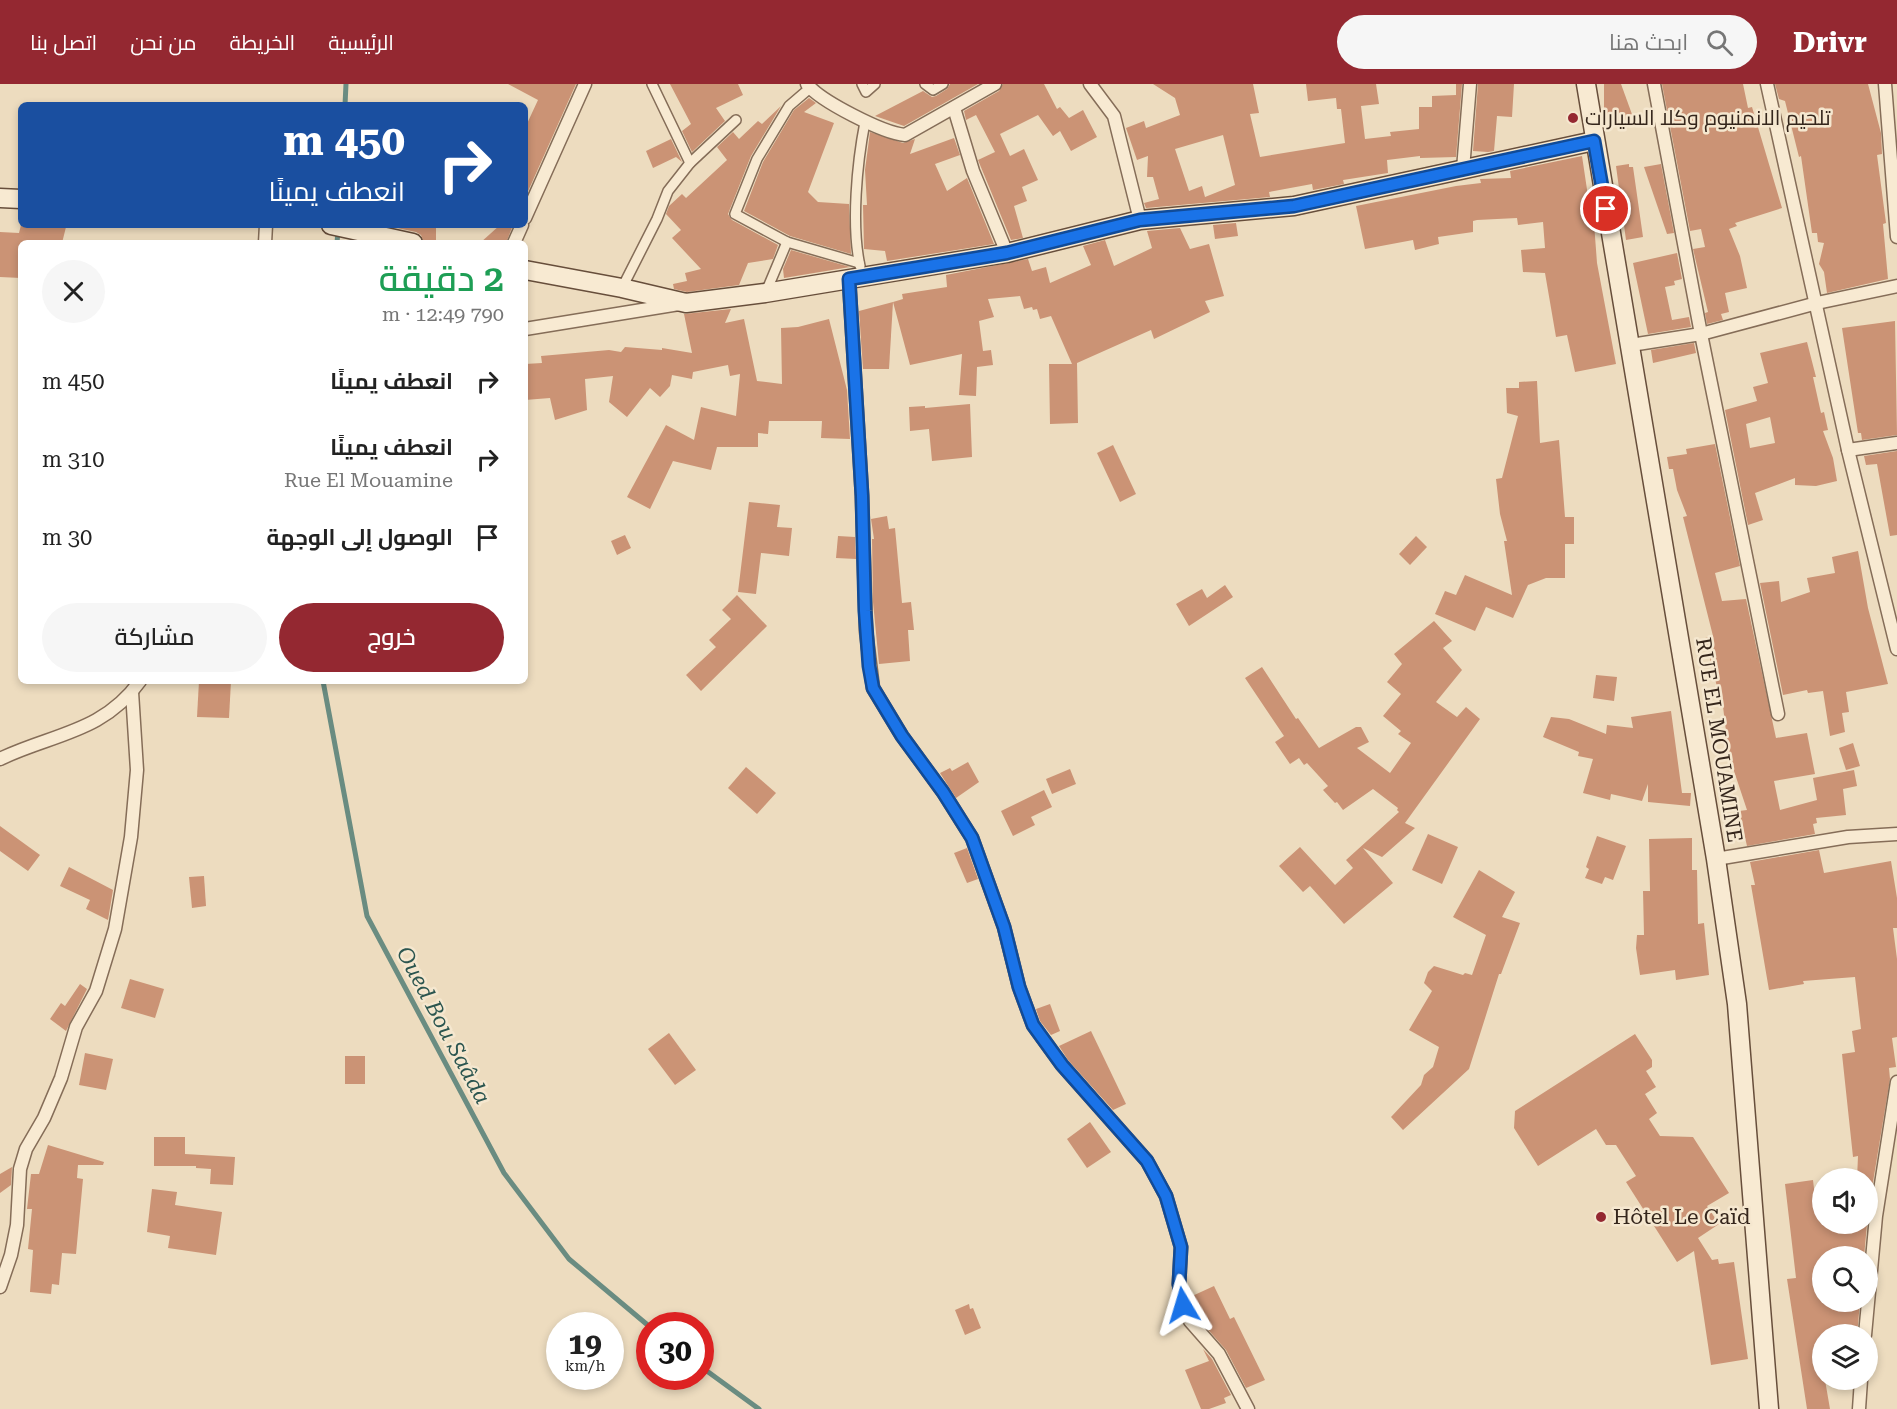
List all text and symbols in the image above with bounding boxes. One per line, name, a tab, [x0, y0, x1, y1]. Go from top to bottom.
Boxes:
search box	[1337, 15, 1757, 69]
icon: search	[1703, 26, 1736, 59]
text: Drivr	[1793, 26, 1867, 59]
text: ابحث هنا	[1609, 30, 1688, 55]
text: اتصل بنا	[30, 31, 97, 55]
text: من نحن	[130, 31, 197, 55]
text: الخريطة	[230, 31, 295, 55]
text: الرئيسية	[328, 31, 394, 55]
place label: تلحيم الانمنيوم وكلا السيارات	[1585, 106, 1831, 132]
marker: تلحيم الانمنيوم وكلا السيارات	[1566, 111, 1580, 125]
text: 450 m	[283, 116, 405, 165]
icon: right	[426, 126, 504, 204]
text: انعطف يمينًا	[269, 176, 405, 208]
pin	[1580, 183, 1631, 234]
icon: arrive	[1589, 192, 1622, 225]
text: 2 دقيقة	[379, 258, 504, 300]
button: close	[42, 260, 105, 323]
text: 790 m · 12:49	[382, 302, 504, 326]
icon: right	[471, 365, 504, 398]
text: 450 m	[42, 369, 105, 394]
text: انعطف يمينًا	[330, 369, 453, 394]
text: انعطف يمينًا	[330, 435, 453, 460]
icon: right	[471, 443, 504, 476]
text: 310 m	[42, 447, 105, 472]
text: Rue El Mouamine	[284, 468, 453, 492]
icon: arrive	[471, 521, 504, 554]
text: 30 m	[42, 525, 92, 550]
text: الوصول إلى الوجهة	[267, 525, 453, 550]
button: مشاركة	[42, 603, 267, 672]
button: خروج	[279, 603, 504, 672]
street label: RUE EL MOUAMINE	[1691, 636, 1747, 844]
water label: Oued Bou Saâda	[392, 942, 496, 1108]
map controls	[1812, 1168, 1878, 1390]
button: sound	[1812, 1168, 1878, 1234]
place label: Hôtel Le Caïd	[1613, 1205, 1751, 1229]
marker: Hôtel Le Caïd	[1594, 1210, 1608, 1224]
button: search	[1812, 1246, 1878, 1312]
position arrow	[1151, 1273, 1215, 1337]
speed limit sign: 30	[636, 1312, 714, 1390]
button: layers	[1812, 1324, 1878, 1390]
text: 19	[568, 1326, 602, 1361]
text: km/h	[565, 1357, 605, 1375]

